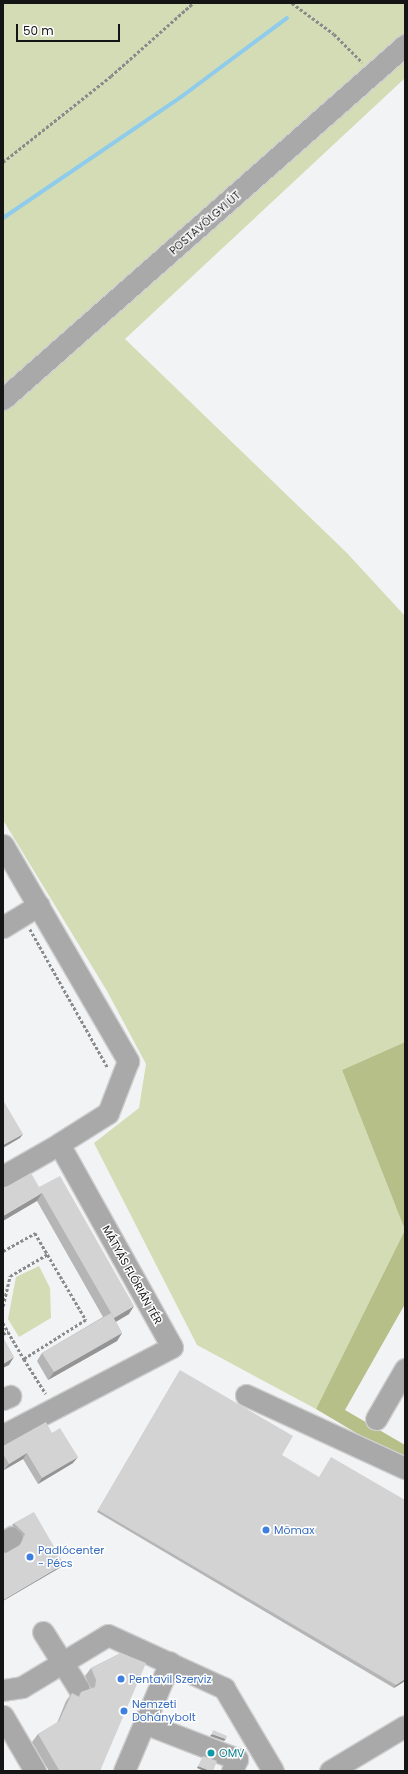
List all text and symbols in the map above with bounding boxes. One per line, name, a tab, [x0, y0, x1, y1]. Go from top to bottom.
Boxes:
scale bar	[18, 16, 122, 42]
text: 50 m	[23, 22, 54, 39]
street label: POSTAVÖLGYI ÚT	[167, 189, 243, 257]
street label: MÁTYÁS FLÓRIÁN TÉR	[99, 1223, 165, 1327]
place label: Mömax	[274, 1523, 315, 1537]
marker: Mömax	[261, 1525, 271, 1535]
place label: Padlócenter - Pécs	[38, 1544, 104, 1570]
marker: Padlócenter - Pécs	[25, 1552, 35, 1562]
place label: Pentavil Szerviz	[129, 1672, 211, 1686]
marker: Pentavil Szerviz	[116, 1674, 126, 1684]
place label: Nemzeti Dohánybolt	[132, 1698, 196, 1724]
marker: Nemzeti Dohánybolt	[119, 1706, 129, 1716]
place label: OMV	[219, 1746, 245, 1760]
marker: OMV	[206, 1748, 216, 1758]

